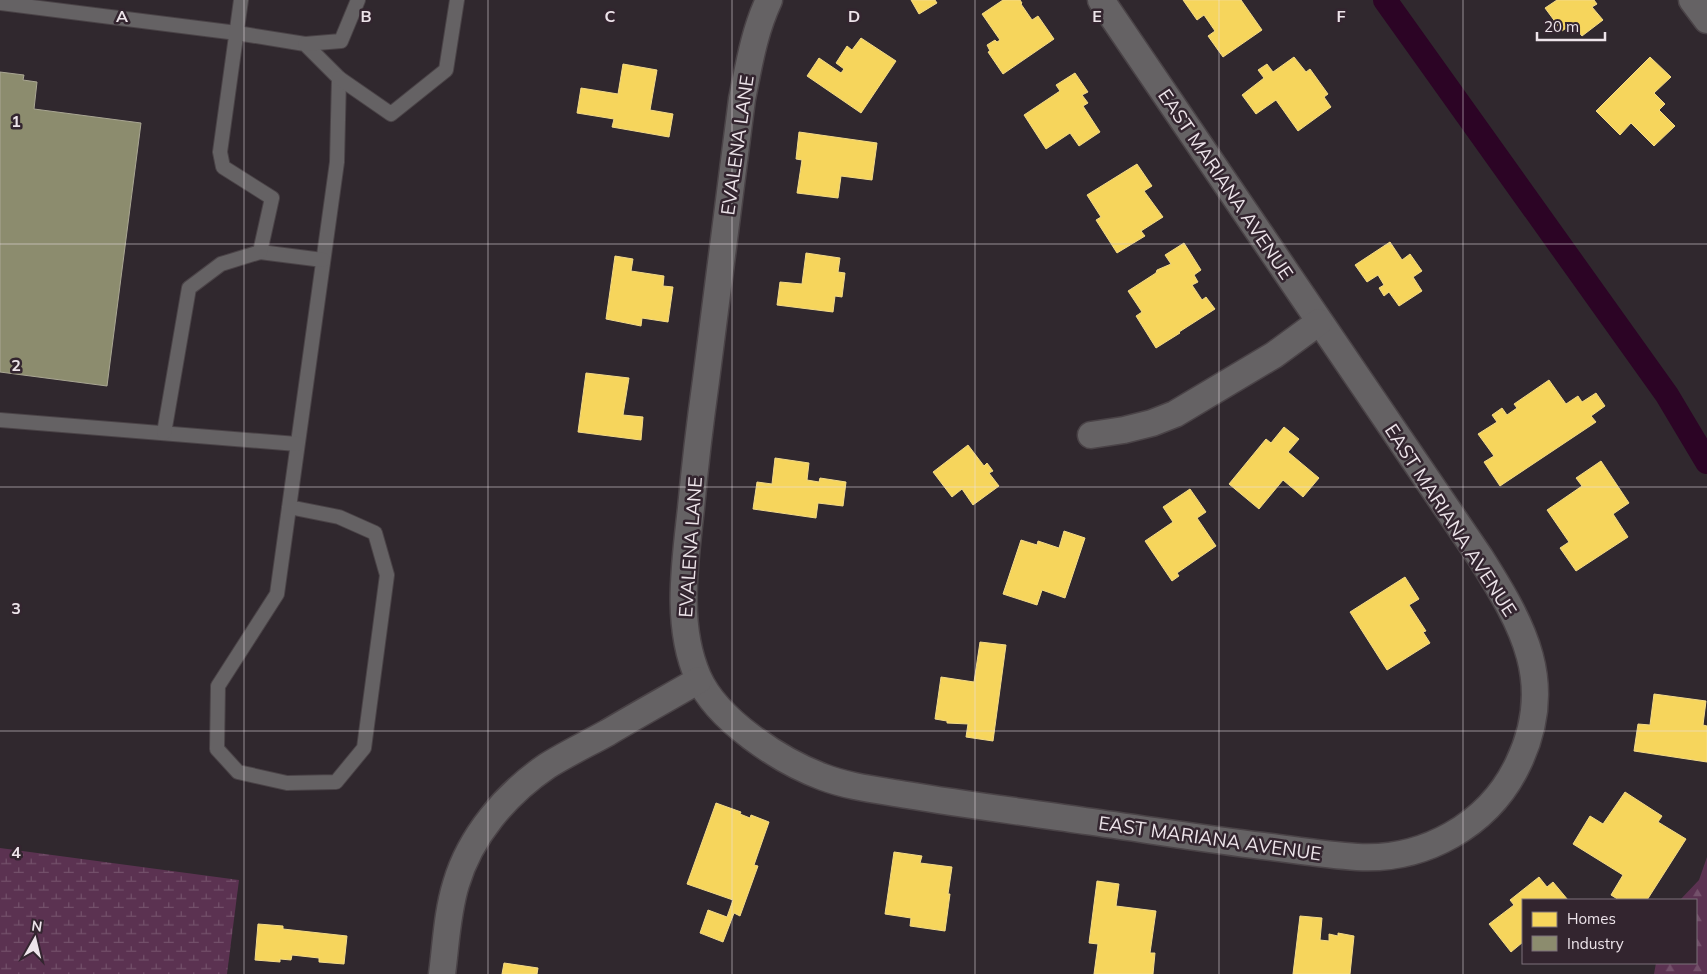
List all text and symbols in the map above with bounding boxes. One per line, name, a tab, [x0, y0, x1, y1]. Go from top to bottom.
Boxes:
text: A	[116, 6, 128, 26]
text: B	[360, 6, 372, 26]
text: C	[605, 6, 616, 26]
text: D	[848, 6, 860, 26]
text: E	[1092, 6, 1102, 26]
text: F	[1336, 6, 1346, 26]
scale bar	[1537, 10, 1604, 42]
text: 20 m	[1544, 17, 1579, 36]
street label: EVALENA LANE	[715, 73, 759, 217]
street label: EAST MARIANA AVENUE	[1153, 84, 1299, 284]
text: 1	[11, 111, 21, 131]
text: 2	[11, 355, 21, 375]
street label: EAST MARIANA AVENUE	[1380, 419, 1522, 621]
street label: EVALENA LANE	[673, 476, 707, 618]
text: 3	[11, 598, 21, 618]
street label: EAST MARIANA AVENUE	[1097, 810, 1323, 866]
text: 4	[11, 842, 21, 862]
legend	[1522, 899, 1697, 964]
text: Homes	[1567, 909, 1616, 928]
north arrow	[10, 914, 60, 964]
text: N	[30, 916, 43, 936]
text: Industry	[1567, 934, 1624, 953]

